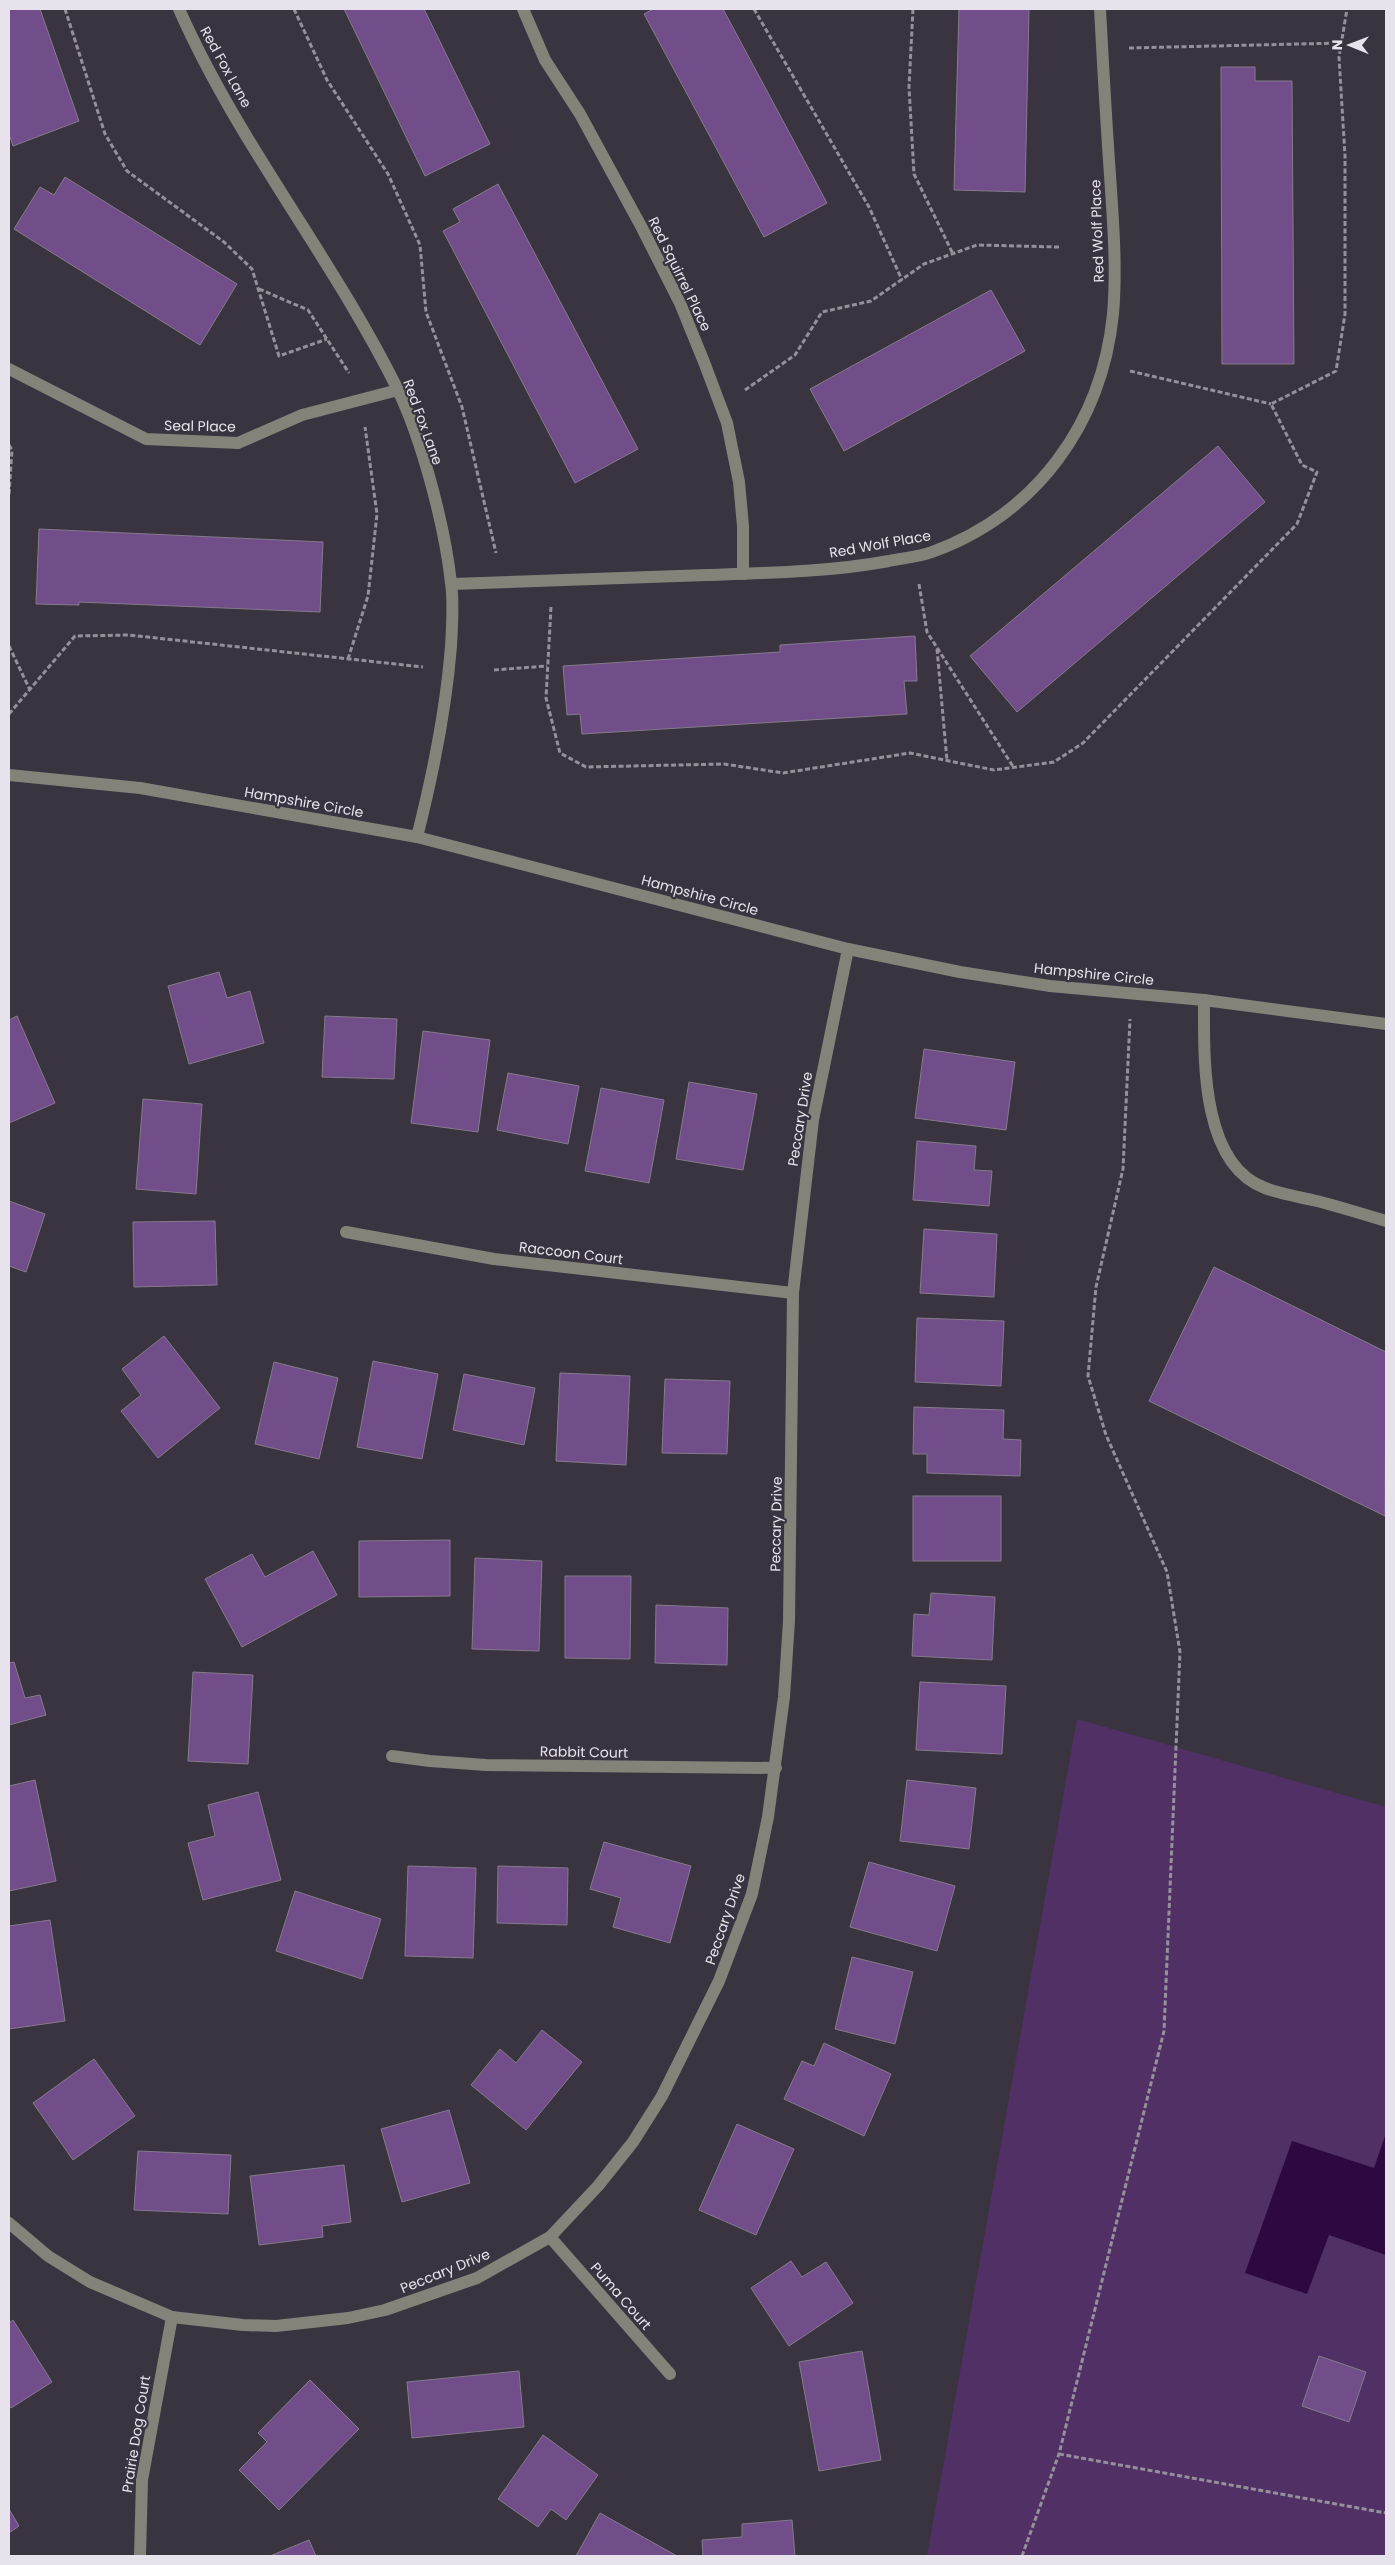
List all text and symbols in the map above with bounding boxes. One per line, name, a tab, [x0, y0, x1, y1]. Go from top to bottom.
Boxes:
north arrow	[1325, 20, 1375, 70]
street label: Red Fox Lane	[195, 23, 257, 111]
text: N	[1327, 39, 1347, 50]
street label: Red Wolf Place	[1085, 179, 1109, 283]
street label: Red Squirrel Place	[644, 213, 717, 335]
street label: Red Fox Lane	[398, 376, 448, 468]
street label: Seal Place	[164, 415, 236, 437]
street label: Red Wolf Place	[828, 525, 933, 563]
street label: Hampshire Circle	[243, 782, 365, 822]
street label: Hampshire Circle	[639, 870, 761, 920]
street label: Hampshire Circle	[1033, 958, 1155, 990]
street label: Peccary Drive	[783, 1070, 817, 1168]
street label: Raccoon Court	[518, 1237, 624, 1269]
street label: Peccary Drive	[765, 1476, 787, 1572]
street label: Rabbit Court	[540, 1741, 628, 1763]
street label: Peccary Drive	[700, 1870, 750, 1967]
street label: Peccary Drive	[397, 2244, 493, 2298]
street label: Puma Court	[586, 2258, 656, 2334]
street label: Prairie Dog Court	[117, 2374, 155, 2494]

